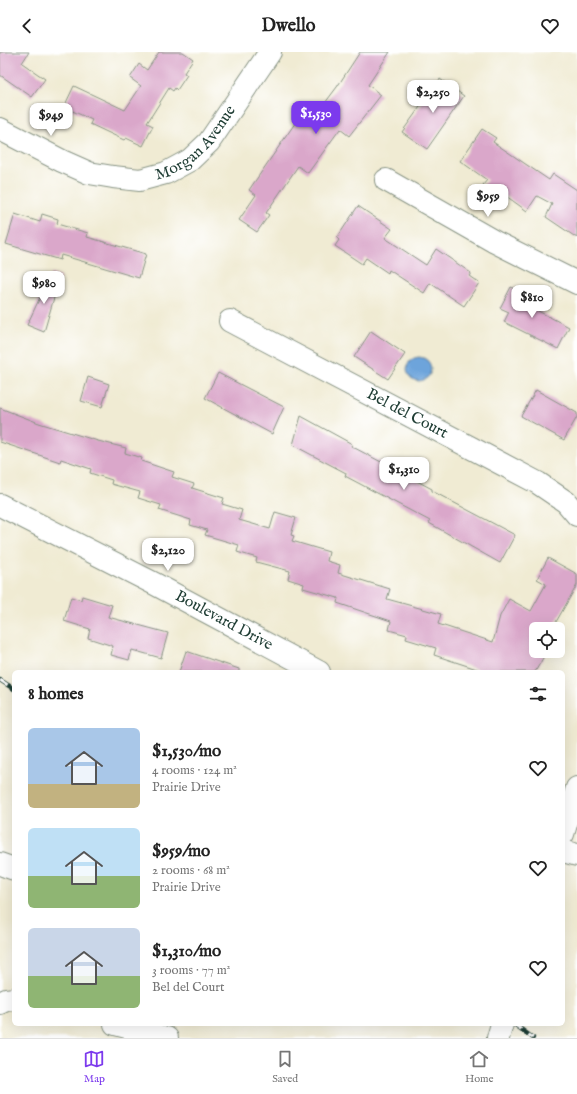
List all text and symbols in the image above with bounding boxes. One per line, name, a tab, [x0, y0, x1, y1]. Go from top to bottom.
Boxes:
icon: back	[16, 15, 38, 37]
text: Dwello	[262, 15, 315, 38]
icon: heart	[539, 15, 561, 37]
pin: $2,250	[400, 80, 466, 114]
text: $2,250	[416, 84, 450, 101]
pin: $1,530	[283, 101, 349, 135]
street label: Morgan Avenue	[153, 102, 241, 185]
pin: $949	[27, 103, 75, 137]
text: $1,530	[300, 105, 332, 122]
text: $949	[39, 107, 63, 124]
pin: $959	[464, 184, 512, 218]
text: $959	[476, 188, 500, 205]
pin: $980	[20, 271, 68, 305]
text: $980	[32, 275, 56, 292]
pin: $810	[508, 285, 556, 319]
text: $810	[520, 289, 544, 306]
street label: Bel del Court	[363, 384, 452, 444]
pin: $1,310	[371, 457, 437, 491]
text: $1,310	[388, 461, 420, 478]
pin: $2,120	[135, 538, 201, 572]
text: $2,120	[151, 542, 185, 559]
street label: Boulevard Drive	[171, 586, 276, 655]
map controls	[529, 622, 565, 658]
button: locate	[529, 622, 565, 658]
icon: filters	[527, 683, 549, 705]
text: 8 homes	[28, 684, 83, 705]
text: $1,530/mo	[152, 741, 221, 762]
icon: home	[60, 744, 108, 792]
icon: heart	[527, 757, 549, 779]
text: 4 rooms · 124 m²	[152, 762, 237, 779]
text: Prairie Drive	[152, 779, 221, 796]
text: $959/mo	[152, 841, 210, 862]
icon: home	[60, 844, 108, 892]
icon: heart	[527, 857, 549, 879]
text: 2 rooms · 68 m²	[152, 862, 230, 879]
text: Prairie Drive	[152, 879, 221, 896]
text: $1,310/mo	[152, 941, 221, 962]
icon: home	[60, 944, 108, 992]
icon: heart	[527, 957, 549, 979]
text: 3 rooms · 77 m²	[152, 962, 230, 979]
text: Bel del Court	[152, 979, 225, 996]
tab: Map	[83, 1048, 105, 1086]
tab: Saved	[272, 1048, 298, 1086]
tab: Home	[465, 1048, 494, 1086]

